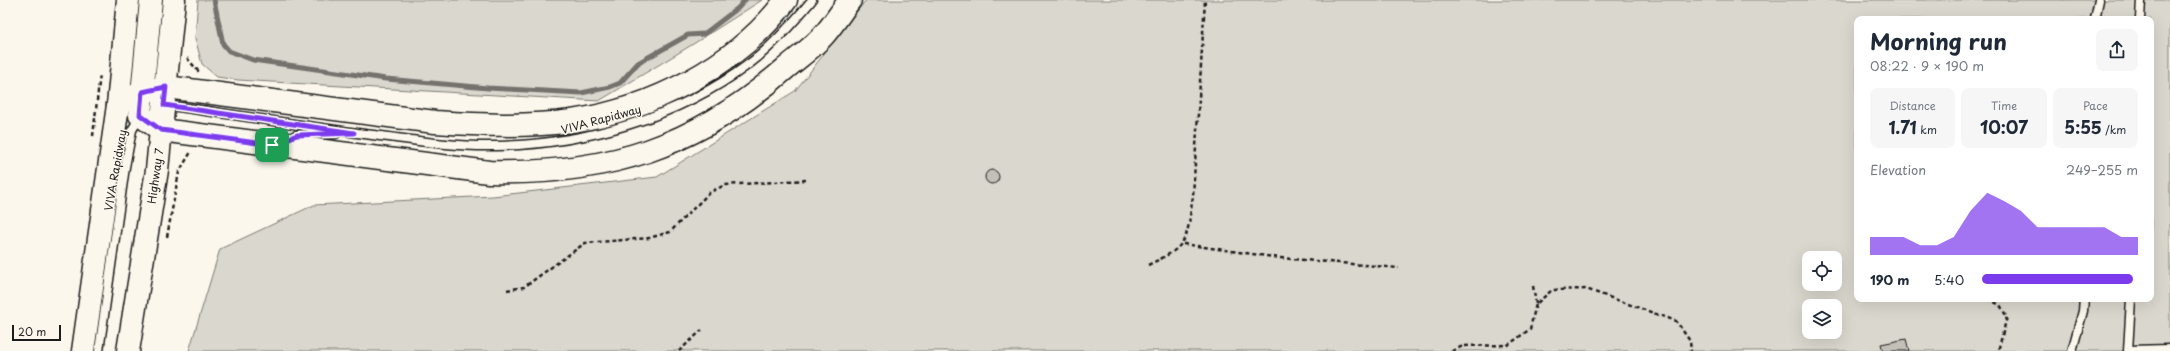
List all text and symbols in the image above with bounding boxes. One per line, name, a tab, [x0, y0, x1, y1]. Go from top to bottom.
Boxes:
text: Morning run	[1870, 24, 2007, 57]
button: share	[2096, 29, 2138, 71]
text: 08:22 · 9 × 190 m	[1870, 56, 1984, 75]
text: Distance	[1890, 97, 1936, 114]
text: Time	[1991, 97, 2017, 114]
text: Pace	[2083, 97, 2108, 114]
street label: VIVA Rapidway	[559, 100, 643, 138]
text: 1.71	[1888, 114, 1917, 140]
text: 10:07	[1980, 114, 2028, 140]
text: 5:55	[2064, 114, 2102, 140]
text: km	[1917, 121, 1937, 138]
text: /km	[2102, 121, 2126, 138]
street label: VIVA Rapidway	[99, 128, 131, 212]
pin	[255, 128, 289, 162]
icon: arrive	[261, 134, 283, 156]
street label: Highway 7	[143, 147, 167, 205]
text: Elevation	[1870, 160, 1926, 179]
text: 249–255 m	[2066, 160, 2138, 179]
map controls	[1802, 251, 1842, 339]
button: locate	[1802, 251, 1842, 291]
text: 190 m	[1870, 270, 1909, 289]
text: 5:40	[1934, 270, 1964, 289]
button: layers	[1802, 299, 1842, 339]
scale bar	[12, 323, 61, 342]
text: 20 m	[18, 323, 46, 340]

